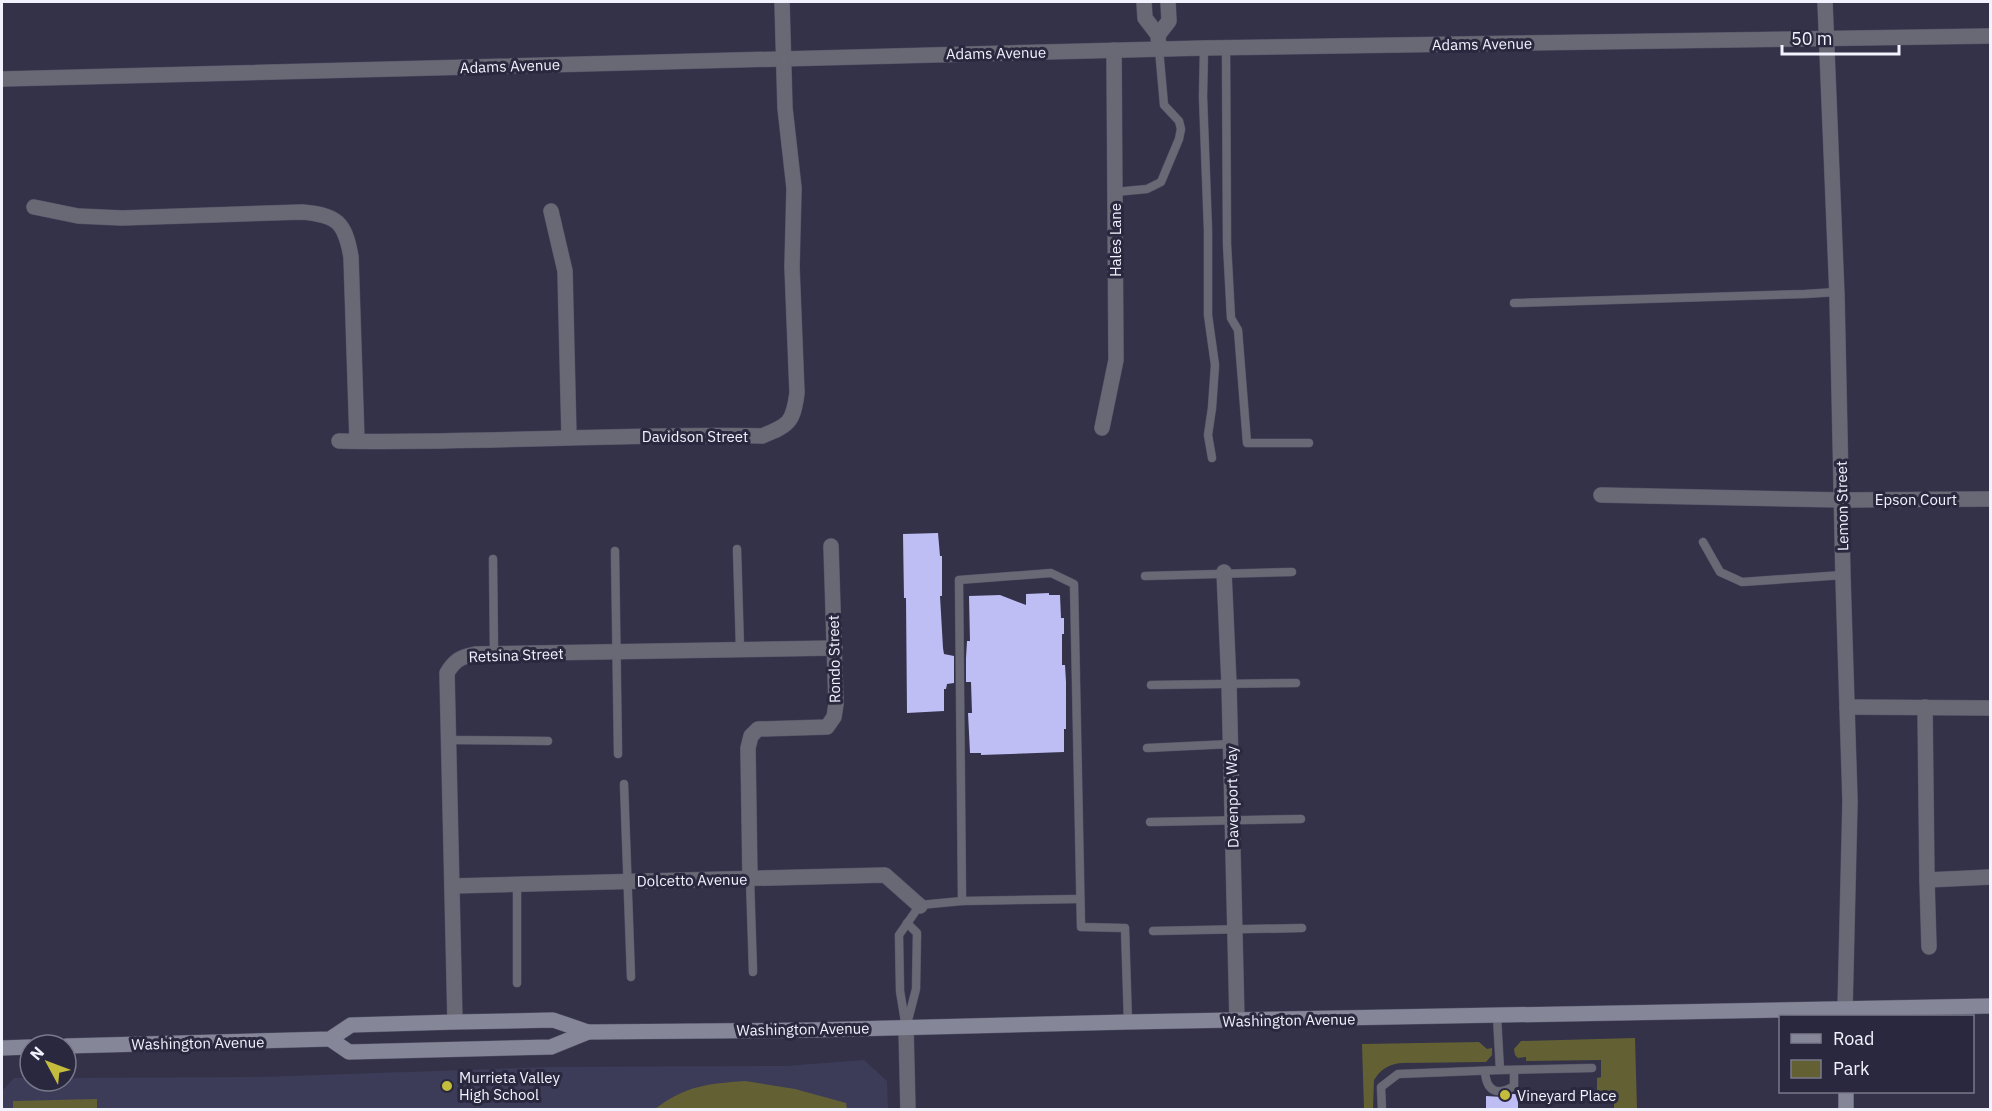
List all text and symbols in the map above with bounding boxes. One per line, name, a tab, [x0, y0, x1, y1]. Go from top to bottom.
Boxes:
scale bar	[1782, 18, 1899, 56]
text: 50 m	[1791, 27, 1833, 50]
street label: Adams Avenue	[1432, 34, 1532, 54]
street label: Adams Avenue	[946, 43, 1046, 63]
street label: Adams Avenue	[460, 55, 560, 77]
street label: Hales Lane	[1106, 203, 1125, 277]
street label: Davidson Street	[642, 427, 748, 446]
street label: Lemon Street	[1832, 461, 1852, 551]
street label: Epson Court	[1875, 490, 1957, 509]
street label: Rondo Street	[824, 615, 844, 703]
street label: Retsina Street	[468, 644, 564, 666]
street label: Davenport Way	[1222, 745, 1242, 848]
street label: Dolcetto Avenue	[637, 870, 747, 890]
street label: Washington Avenue	[1222, 1009, 1356, 1031]
legend	[1779, 1015, 1974, 1093]
street label: Washington Avenue	[736, 1018, 870, 1040]
text: Road	[1833, 1027, 1874, 1050]
street label: Washington Avenue	[131, 1032, 265, 1054]
north arrow	[18, 1033, 78, 1093]
text: N	[25, 1042, 48, 1064]
text: Park	[1833, 1057, 1870, 1080]
place label: Murrieta Valley High School	[459, 1068, 560, 1104]
marker: Murrieta Valley High School	[440, 1079, 454, 1093]
place label: Vineyard Place	[1517, 1086, 1616, 1105]
marker: Vineyard Place	[1498, 1088, 1512, 1102]

